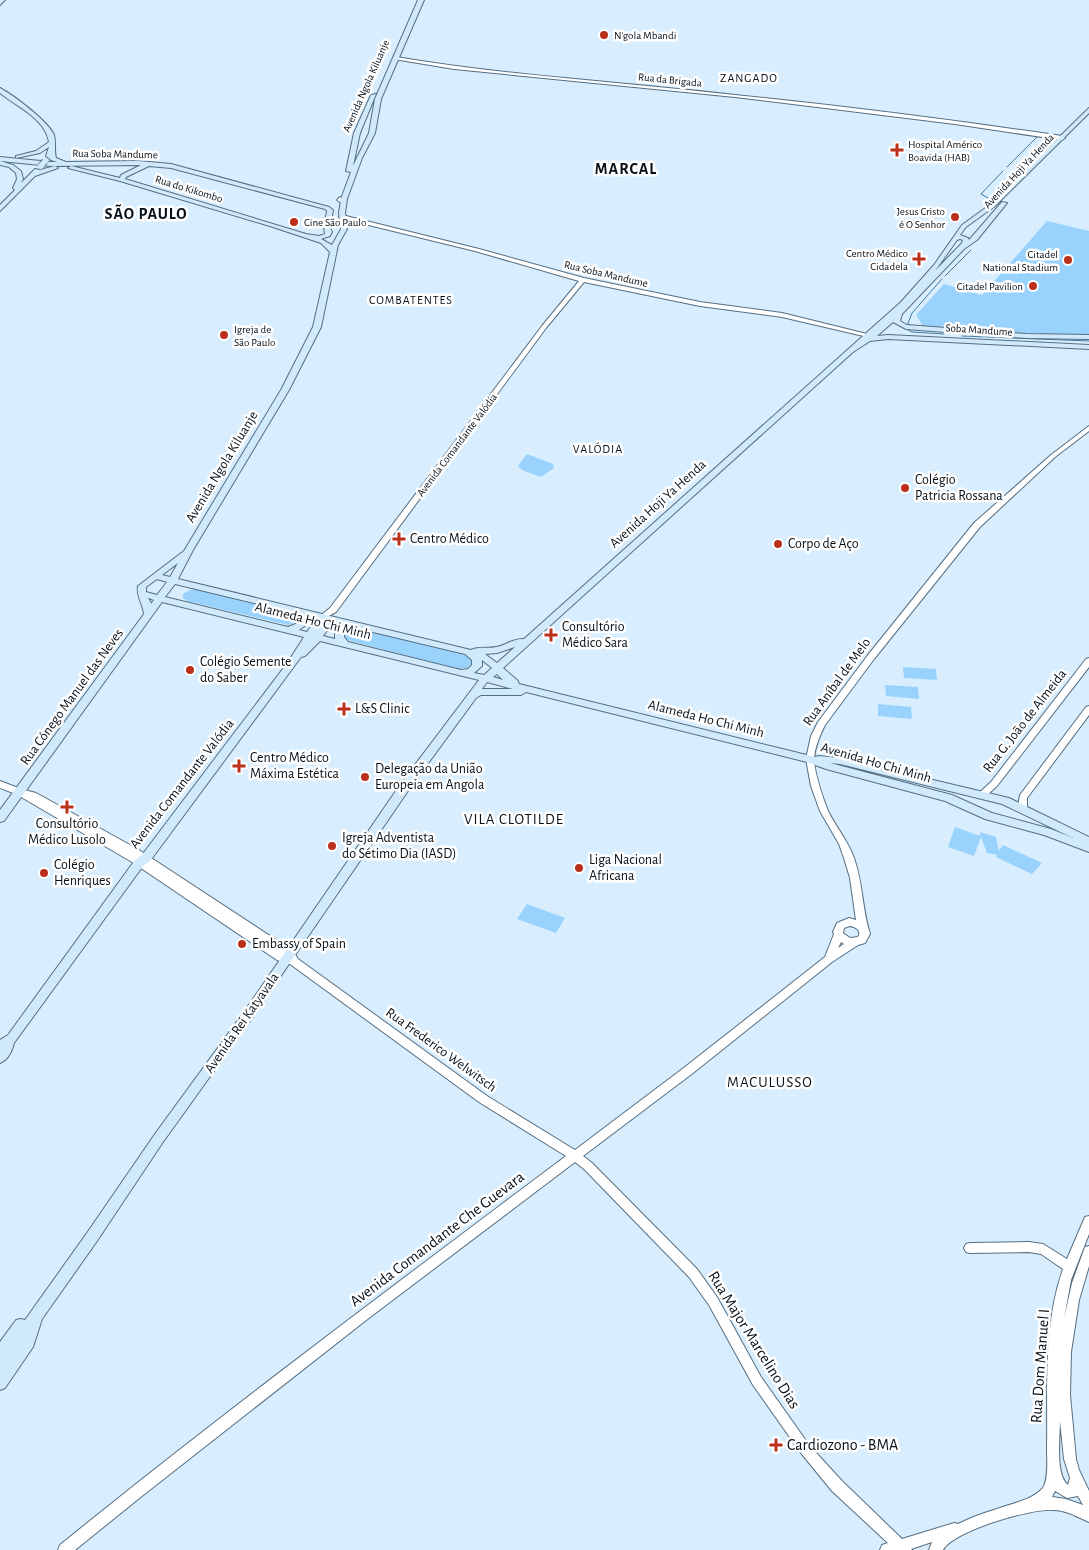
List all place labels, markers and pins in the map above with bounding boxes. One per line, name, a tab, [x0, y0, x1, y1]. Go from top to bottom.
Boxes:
marker: N'gola Mbandi	[598, 29, 610, 41]
place label: N'gola Mbandi	[614, 30, 676, 41]
place label: Hospital Américo Boavida (HAB)	[908, 139, 982, 163]
marker: Hospital Américo Boavida (HAB)	[890, 143, 904, 157]
place label: Jesus Cristo é O Senhor	[897, 206, 945, 230]
marker: Jesus Cristo é O Senhor	[949, 211, 961, 223]
marker: Cine São Paulo	[288, 216, 300, 228]
place label: Cine São Paulo	[304, 217, 366, 228]
place label: Centro Médico Cidadela	[846, 248, 908, 272]
place label: Citadel National Stadium	[982, 249, 1058, 273]
marker: Centro Médico Cidadela	[912, 252, 926, 266]
marker: Citadel National Stadium	[1062, 254, 1074, 266]
marker: Citadel Pavilion	[1027, 280, 1039, 292]
place label: Citadel Pavilion	[957, 281, 1023, 292]
place label: Igreja de São Paulo	[234, 324, 276, 348]
marker: Igreja de São Paulo	[218, 329, 230, 341]
place label: Colégio Patricia Rossana	[915, 473, 1003, 503]
marker: Colégio Patricia Rossana	[899, 482, 911, 494]
marker: Centro Médico	[392, 532, 406, 546]
place label: Centro Médico	[410, 532, 489, 546]
place label: Corpo de Aço	[788, 537, 859, 551]
marker: Corpo de Aço	[772, 538, 784, 550]
place label: Consultório Médico Sara	[562, 620, 628, 650]
marker: Consultório Médico Sara	[544, 628, 558, 642]
place label: Colégio Semente do Saber	[200, 655, 291, 685]
marker: Colégio Semente do Saber	[184, 664, 196, 676]
marker: L&S Clinic	[337, 702, 351, 716]
place label: L&S Clinic	[355, 702, 410, 716]
place label: Centro Médico Máxima Estética	[250, 751, 340, 781]
marker: Centro Médico Máxima Estética	[232, 759, 246, 773]
place label: Delegação da União Europeia em Angola	[375, 762, 485, 792]
marker: Delegação da União Europeia em Angola	[359, 771, 371, 783]
marker: Consultório Médico Lusolo	[60, 800, 74, 814]
place label: Consultório Médico Lusolo	[28, 817, 106, 847]
place label: Igreja Adventista do Sétimo Dia (IASD)	[342, 831, 456, 861]
marker: Igreja Adventista do Sétimo Dia (IASD)	[326, 840, 338, 852]
place label: Liga Nacional Africana	[589, 853, 662, 883]
place label: Colégio Henriques	[54, 858, 111, 888]
marker: Liga Nacional Africana	[573, 862, 585, 874]
marker: Colégio Henriques	[38, 867, 50, 879]
place label: Embassy of Spain	[252, 937, 346, 951]
marker: Embassy of Spain	[236, 938, 248, 950]
place label: Cardiozono - BMA	[787, 1437, 898, 1453]
marker: Cardiozono - BMA	[769, 1438, 783, 1452]

